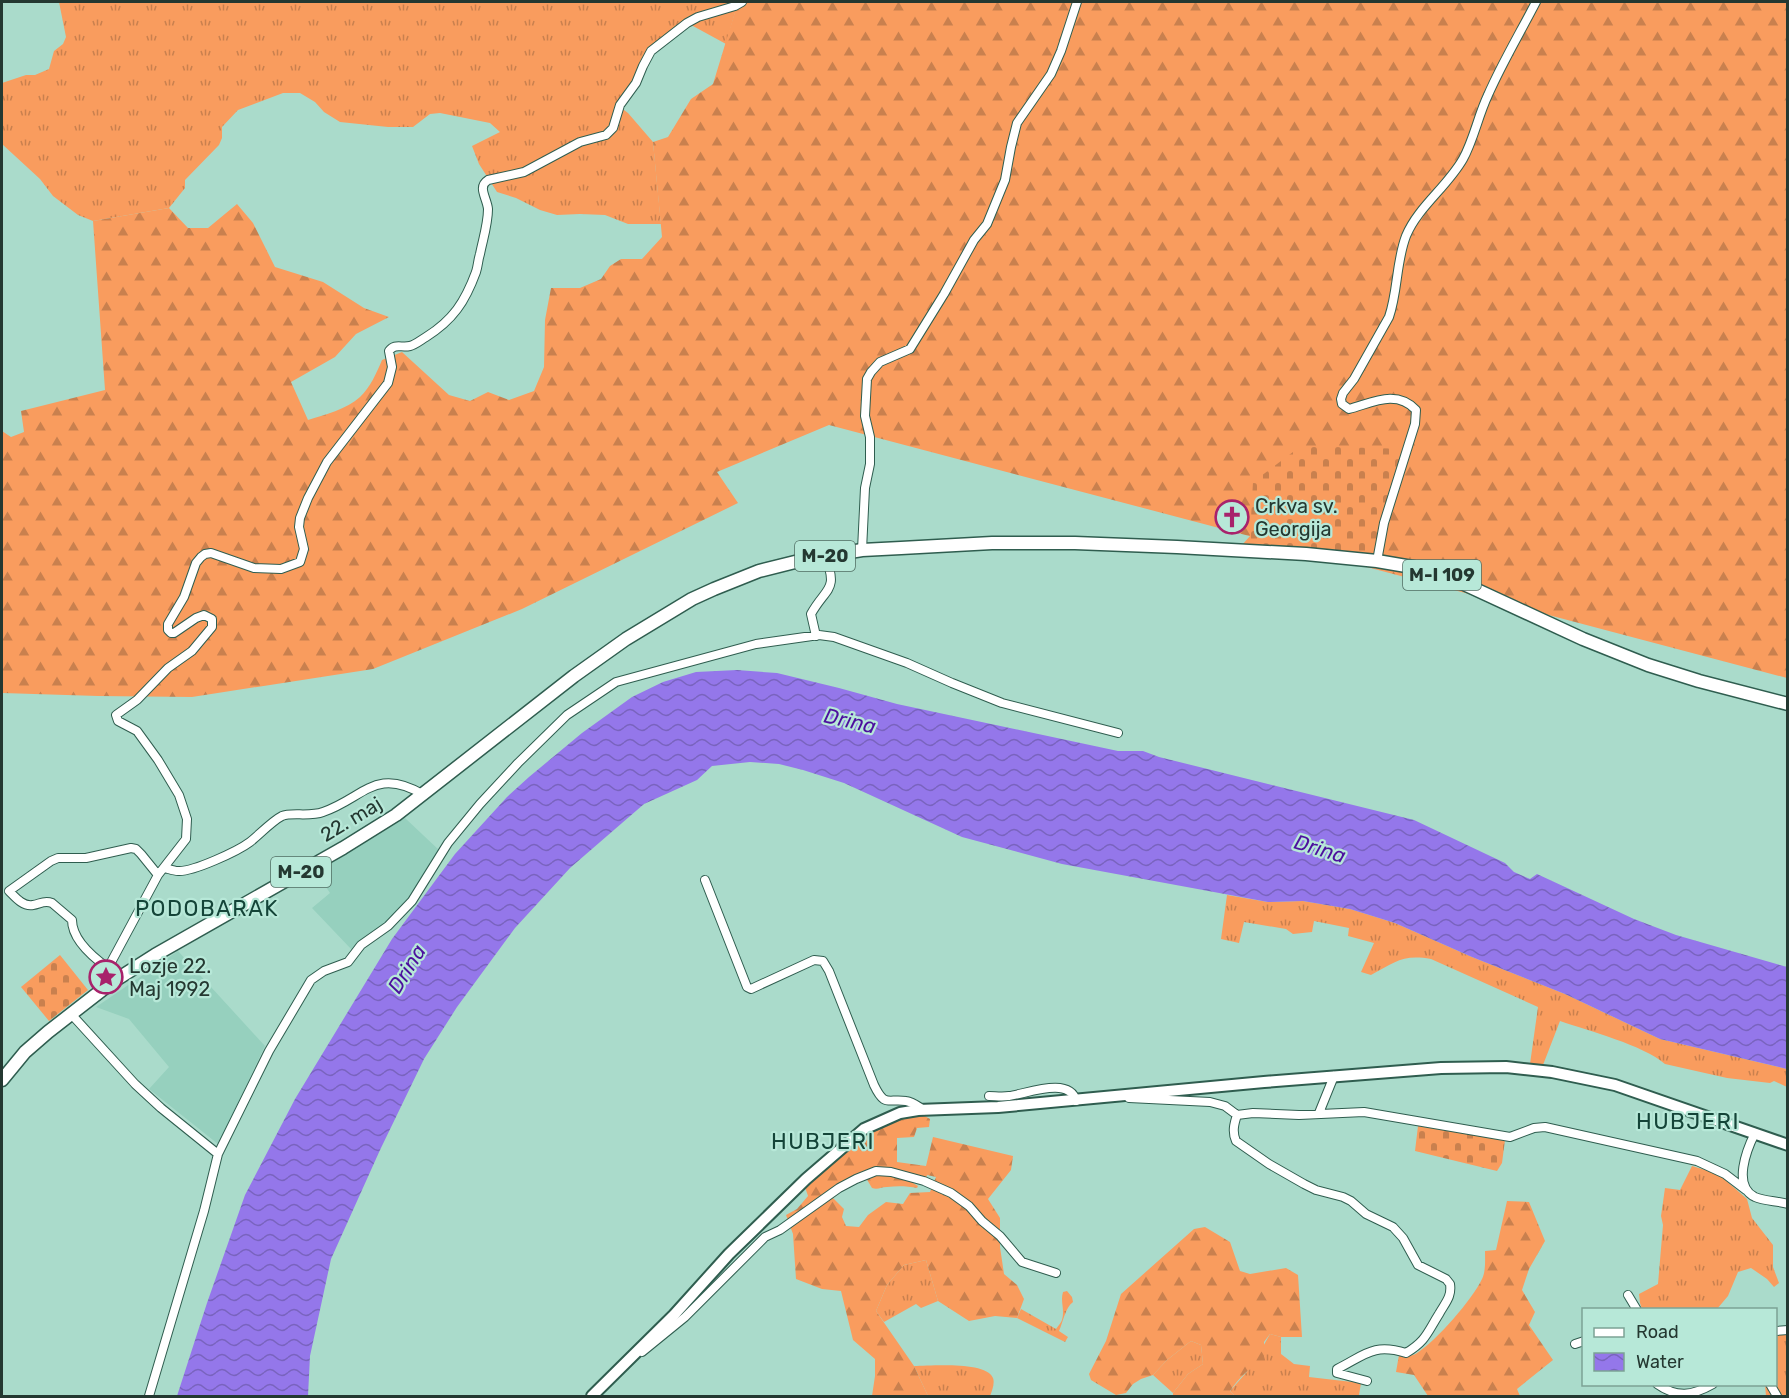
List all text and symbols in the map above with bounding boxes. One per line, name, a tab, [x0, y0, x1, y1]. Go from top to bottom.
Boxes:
place label: Crkva sv. Georgija	[1255, 494, 1338, 541]
church icon: Crkva sv. Georgija	[1214, 499, 1250, 535]
road number: M-20	[795, 541, 855, 571]
road number: M-I 109	[1403, 560, 1481, 590]
water label: Drina	[822, 702, 879, 739]
street label: 22. maj	[316, 791, 386, 847]
water label: Drina	[1291, 829, 1349, 868]
road number: M-20	[271, 857, 331, 887]
district label: PODOBARAK	[135, 895, 279, 922]
water label: Drina	[382, 940, 431, 998]
place label: Lozje 22. Maj 1992	[129, 954, 211, 1001]
place icon: Lozje 22. Maj 1992	[88, 959, 124, 995]
district label: HUBJERI	[1636, 1108, 1740, 1135]
district label: HUBJERI	[771, 1128, 875, 1155]
legend	[1582, 1308, 1777, 1386]
text: Road	[1636, 1321, 1679, 1343]
text: Water	[1636, 1351, 1684, 1373]

